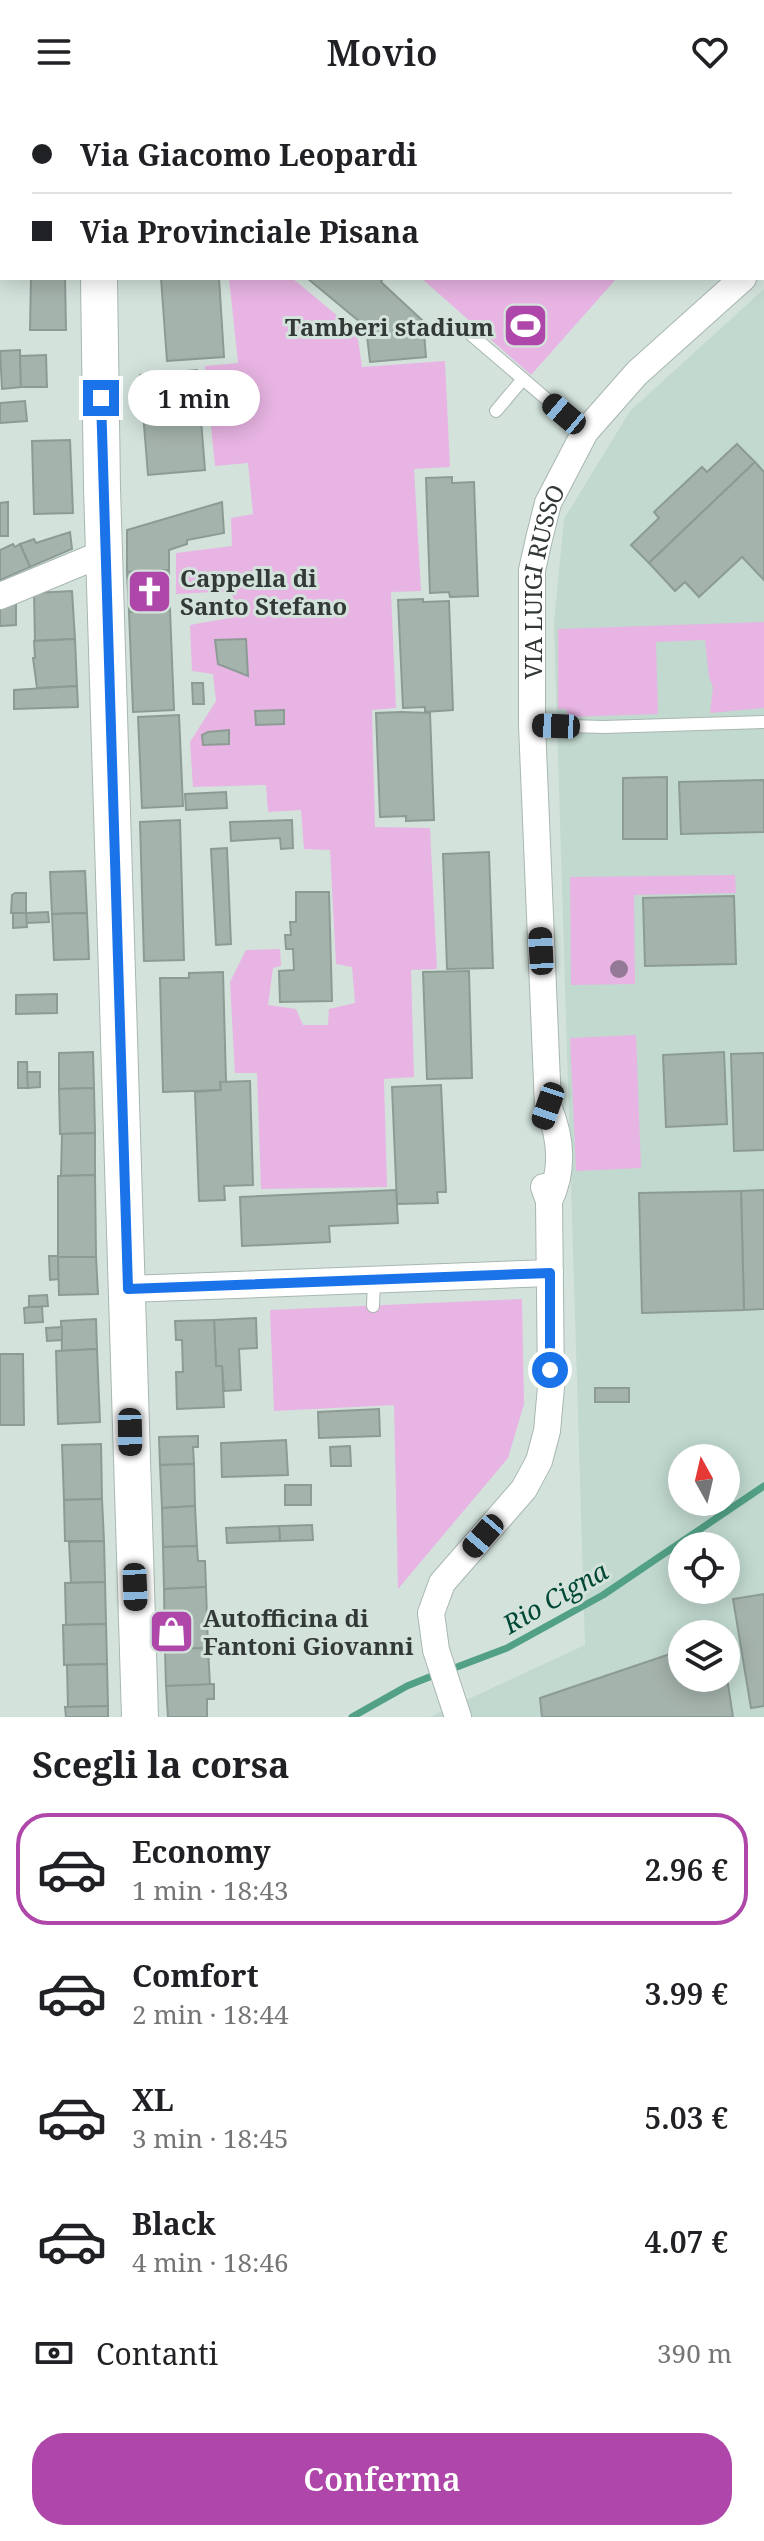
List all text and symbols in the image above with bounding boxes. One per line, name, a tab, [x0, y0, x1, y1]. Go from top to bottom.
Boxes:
text: Movio	[327, 28, 438, 77]
icon: menu	[32, 30, 76, 74]
icon: heart	[688, 30, 732, 74]
text: Via Giacomo Leopardi	[80, 134, 417, 175]
text: Via Provinciale Pisana	[80, 211, 419, 252]
sports icon: Tamberi stadium	[501, 302, 549, 350]
place label: Tamberi stadium	[285, 310, 494, 343]
callout: 1 min	[129, 370, 261, 426]
route end	[83, 380, 119, 416]
text: 1 min	[158, 380, 230, 416]
car	[538, 389, 590, 439]
street label: VIA LUIGI RUSSO	[515, 478, 572, 679]
place label: Cappella di Santo Stefano	[180, 561, 347, 622]
church icon: Cappella di Santo Stefano	[125, 567, 173, 615]
car	[532, 713, 580, 739]
car	[528, 926, 554, 976]
car	[529, 1079, 567, 1133]
route start	[532, 1352, 568, 1388]
car	[118, 1408, 142, 1456]
north arrow	[668, 1444, 740, 1516]
map controls	[668, 1444, 740, 1692]
car	[458, 1510, 508, 1562]
button: locate	[668, 1532, 740, 1604]
water label: Rio Cigna	[495, 1552, 614, 1642]
car	[122, 1563, 148, 1611]
place label: Autofficina di Fantoni Giovanni	[203, 1601, 414, 1662]
shop icon: Autofficina di Fantoni Giovanni	[148, 1607, 196, 1655]
button: layers	[668, 1620, 740, 1692]
text: Scegli la corsa	[32, 1740, 290, 1789]
text: Economy	[132, 1831, 271, 1872]
icon: car	[36, 1833, 108, 1905]
text: 2.96 €	[644, 1849, 728, 1890]
text: 1 min · 18:43	[132, 1872, 289, 1908]
text: Comfort	[132, 1955, 259, 1996]
icon: car	[36, 1957, 108, 2029]
text: 3.99 €	[644, 1973, 728, 2014]
text: 2 min · 18:44	[132, 1996, 289, 2032]
text: XL	[132, 2079, 174, 2120]
icon: car	[36, 2081, 108, 2153]
text: 5.03 €	[644, 2097, 728, 2138]
text: 3 min · 18:45	[132, 2120, 289, 2156]
text: Black	[132, 2203, 216, 2244]
icon: car	[36, 2205, 108, 2277]
text: 4.07 €	[644, 2221, 728, 2262]
text: 4 min · 18:46	[132, 2244, 289, 2280]
icon: cash	[32, 2331, 76, 2375]
text: Contanti	[96, 2333, 218, 2374]
text: 390 m	[657, 2335, 732, 2371]
button: Conferma	[32, 2433, 732, 2525]

